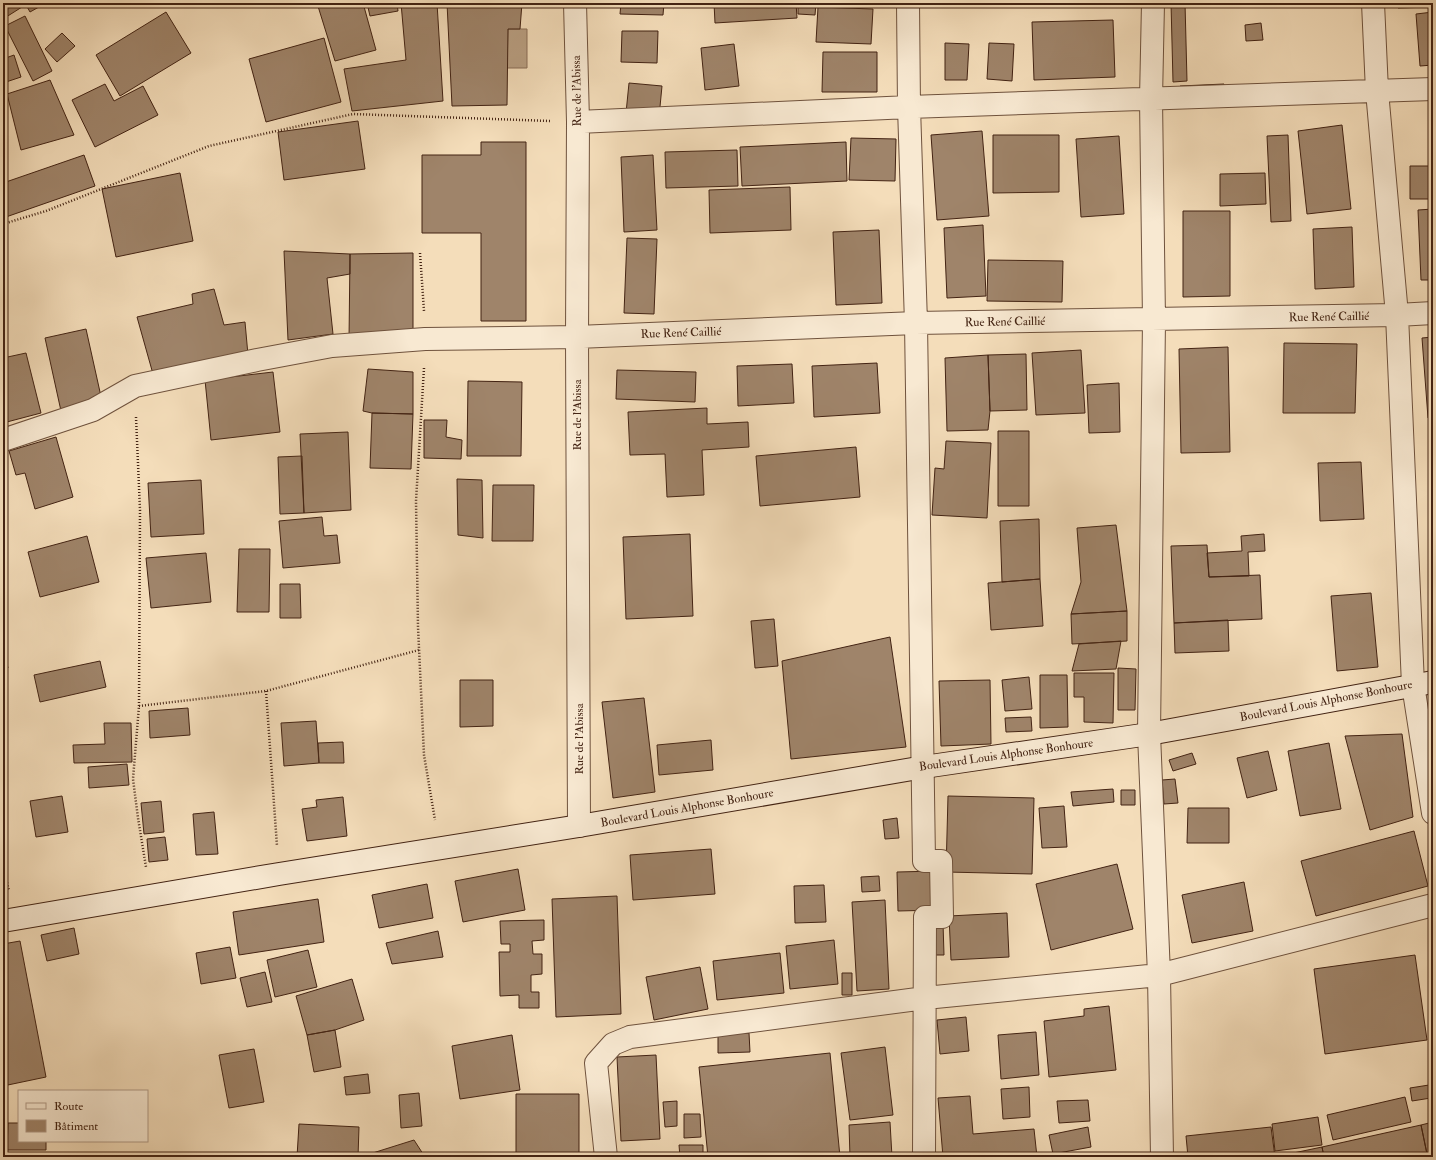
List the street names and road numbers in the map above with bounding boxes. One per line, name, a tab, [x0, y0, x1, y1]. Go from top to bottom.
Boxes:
street label: Rue de l'Abissa	[569, 54, 585, 127]
street label: Rue René Caillié	[1289, 309, 1370, 325]
street label: Rue René Caillié	[965, 314, 1046, 330]
street label: Rue René Caillié	[640, 324, 723, 342]
street label: Rue de l'Abissa	[570, 378, 585, 451]
street label: Boulevard Louis Alphonse Bonhoure	[1238, 677, 1414, 725]
street label: Rue de l'Abissa	[572, 702, 587, 775]
street label: Boulevard Louis Alphonse Bonhoure	[918, 735, 1094, 775]
street label: Boulevard Louis Alphonse Bonhoure	[599, 785, 775, 831]

